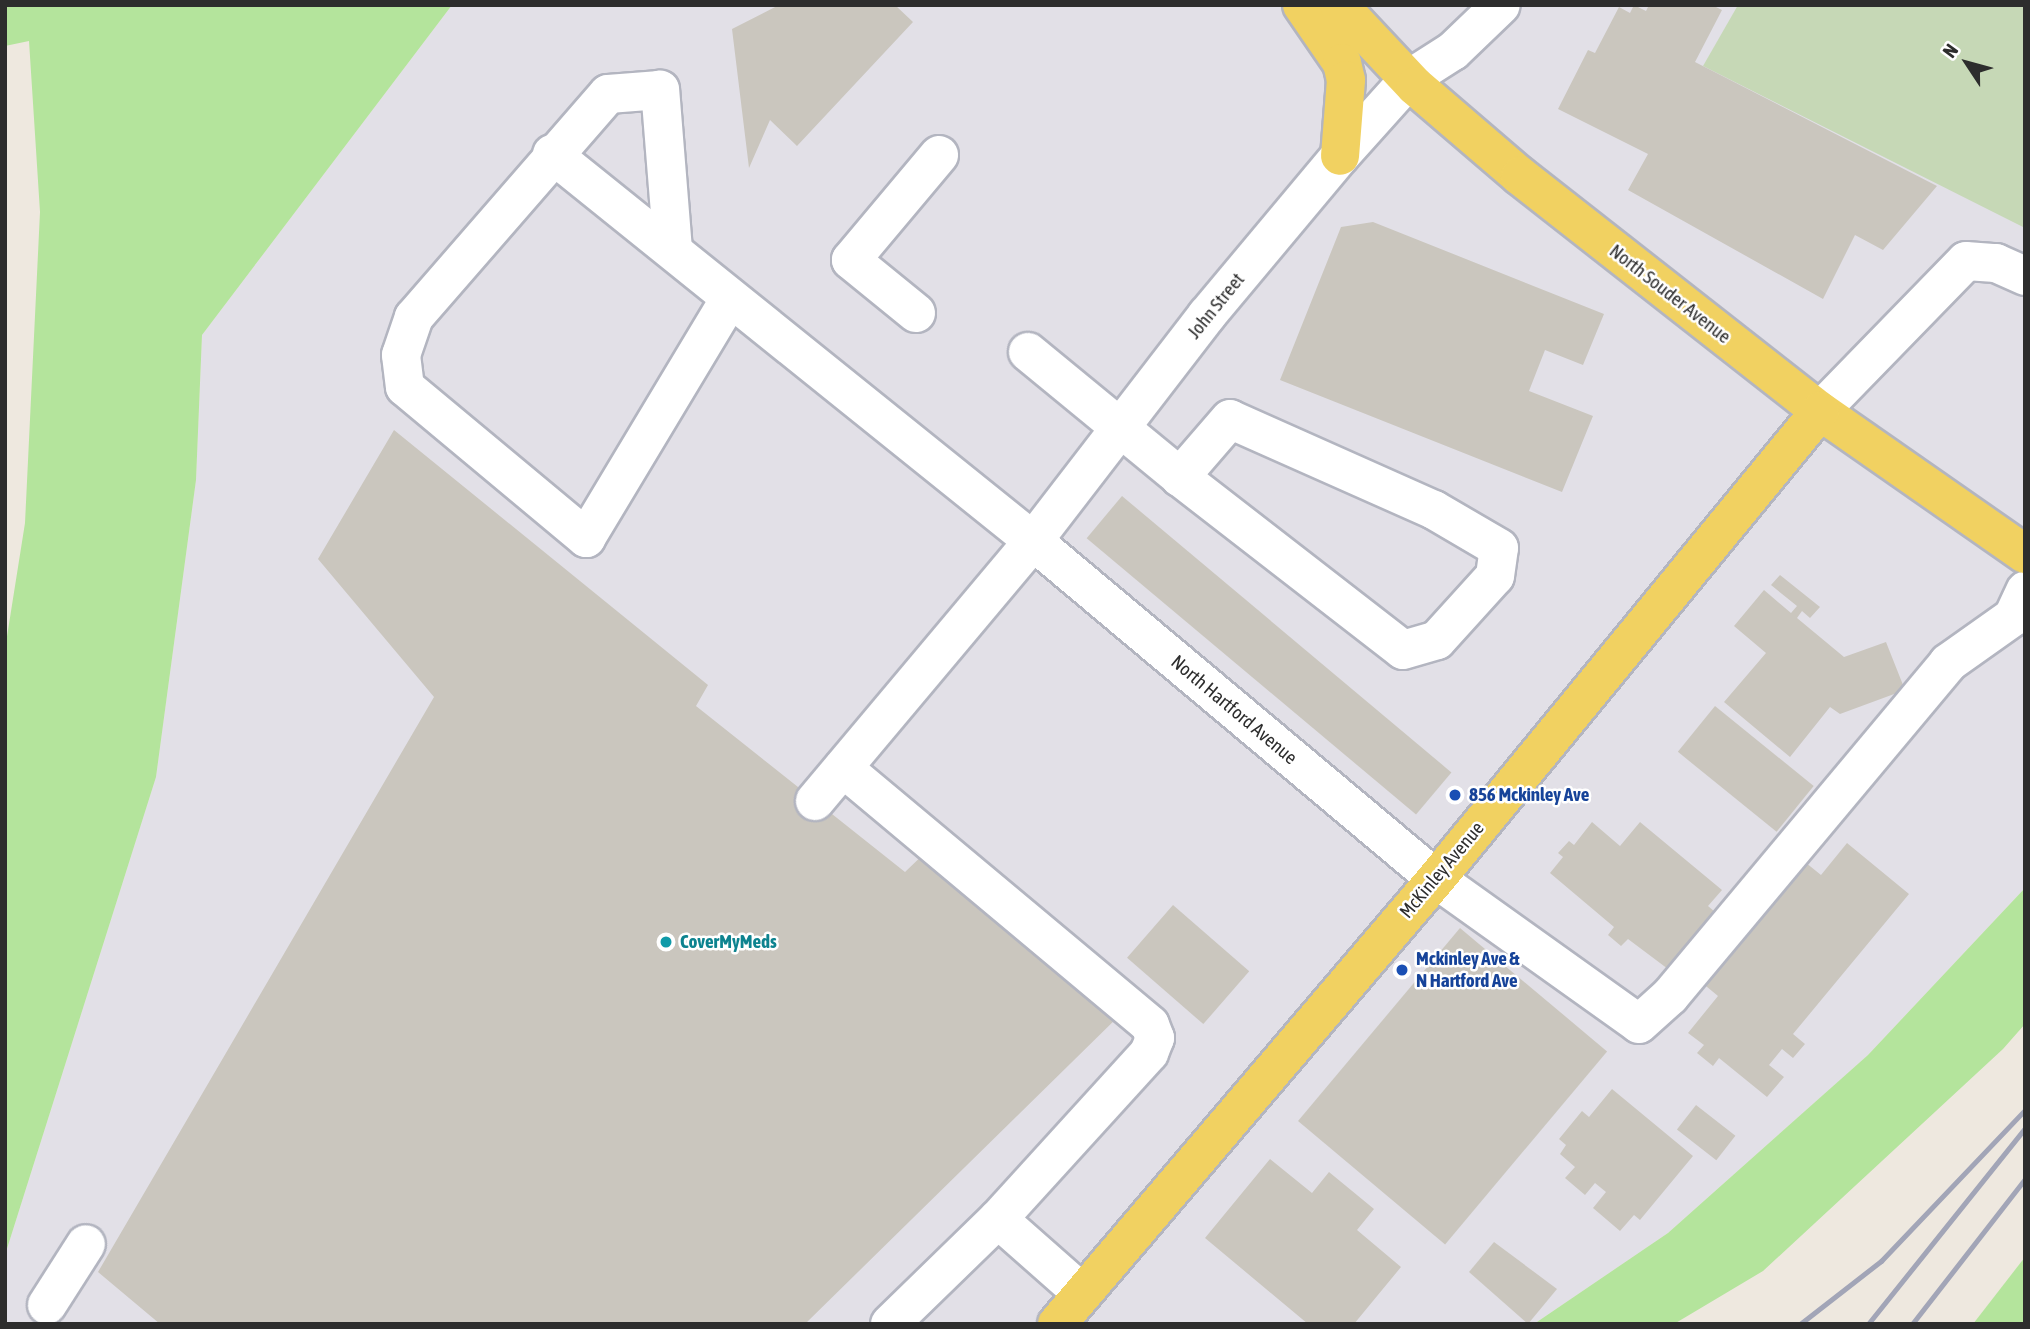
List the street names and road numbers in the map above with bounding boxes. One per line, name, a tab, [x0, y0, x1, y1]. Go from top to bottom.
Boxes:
street label: North Souder Avenue	[1605, 240, 1735, 348]
street label: John Street	[1183, 269, 1249, 343]
street label: North Hartford Avenue	[1166, 651, 1302, 769]
street label: McKinley Avenue	[1395, 817, 1489, 923]

